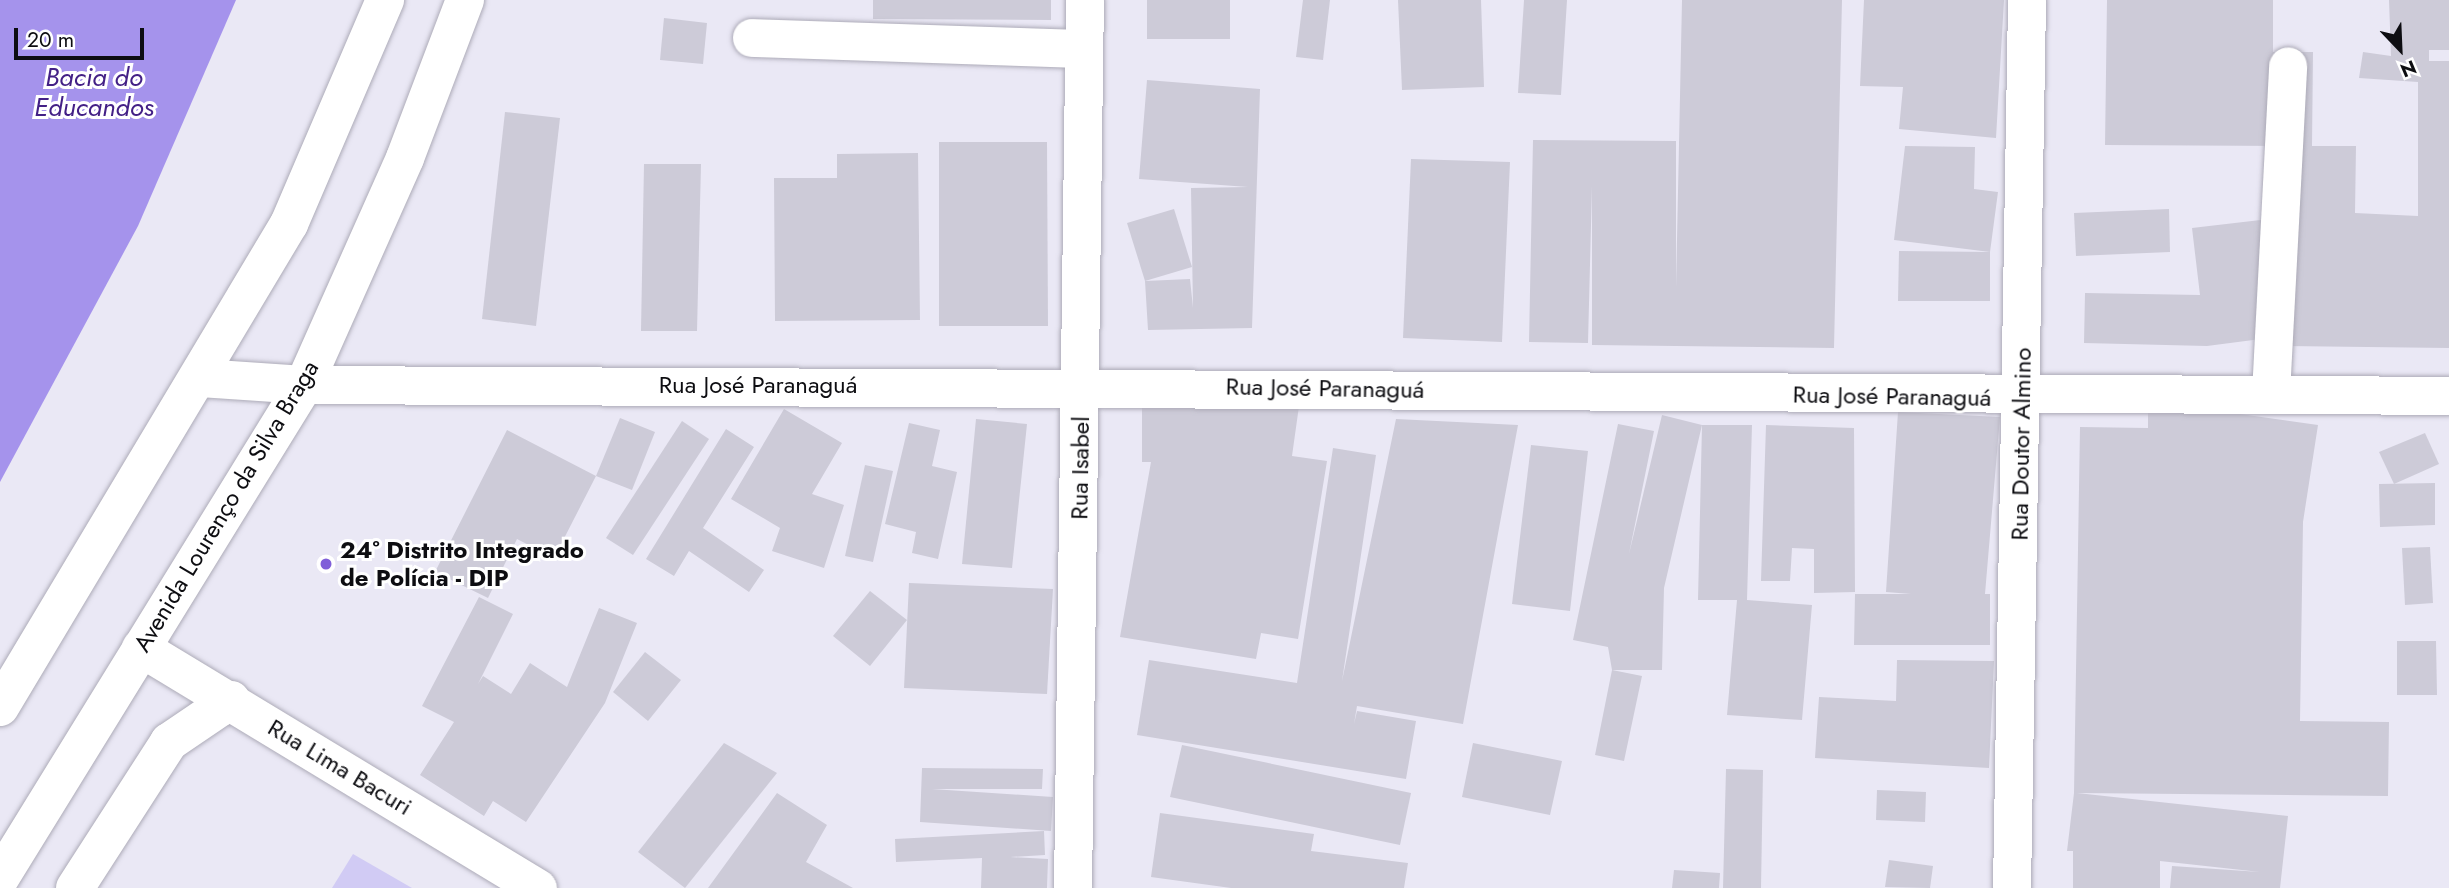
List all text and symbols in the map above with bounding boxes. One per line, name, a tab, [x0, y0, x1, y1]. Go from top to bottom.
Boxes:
scale bar	[18, 14, 147, 58]
north arrow	[2365, 14, 2435, 84]
text: 20 m	[27, 25, 74, 55]
text: N	[2396, 53, 2421, 84]
water label: Bacia do Educandos	[34, 62, 154, 124]
street label: Rua Doutor Almino	[2005, 347, 2037, 541]
street label: Avenida Lourenço da Silva Braga	[127, 355, 325, 657]
street label: Rua José Paranaguá	[659, 371, 857, 399]
street label: Rua José Paranaguá	[1225, 372, 1425, 404]
street label: Rua José Paranaguá	[1792, 380, 1992, 412]
street label: Rua Isabel	[1065, 416, 1095, 520]
place label: 24º Distrito Integrado de Polícia - DIP	[340, 536, 584, 592]
marker: 24º Distrito Integrado de Polícia - DIP	[318, 556, 334, 572]
street label: Rua Lima Bacuri	[263, 713, 417, 821]

